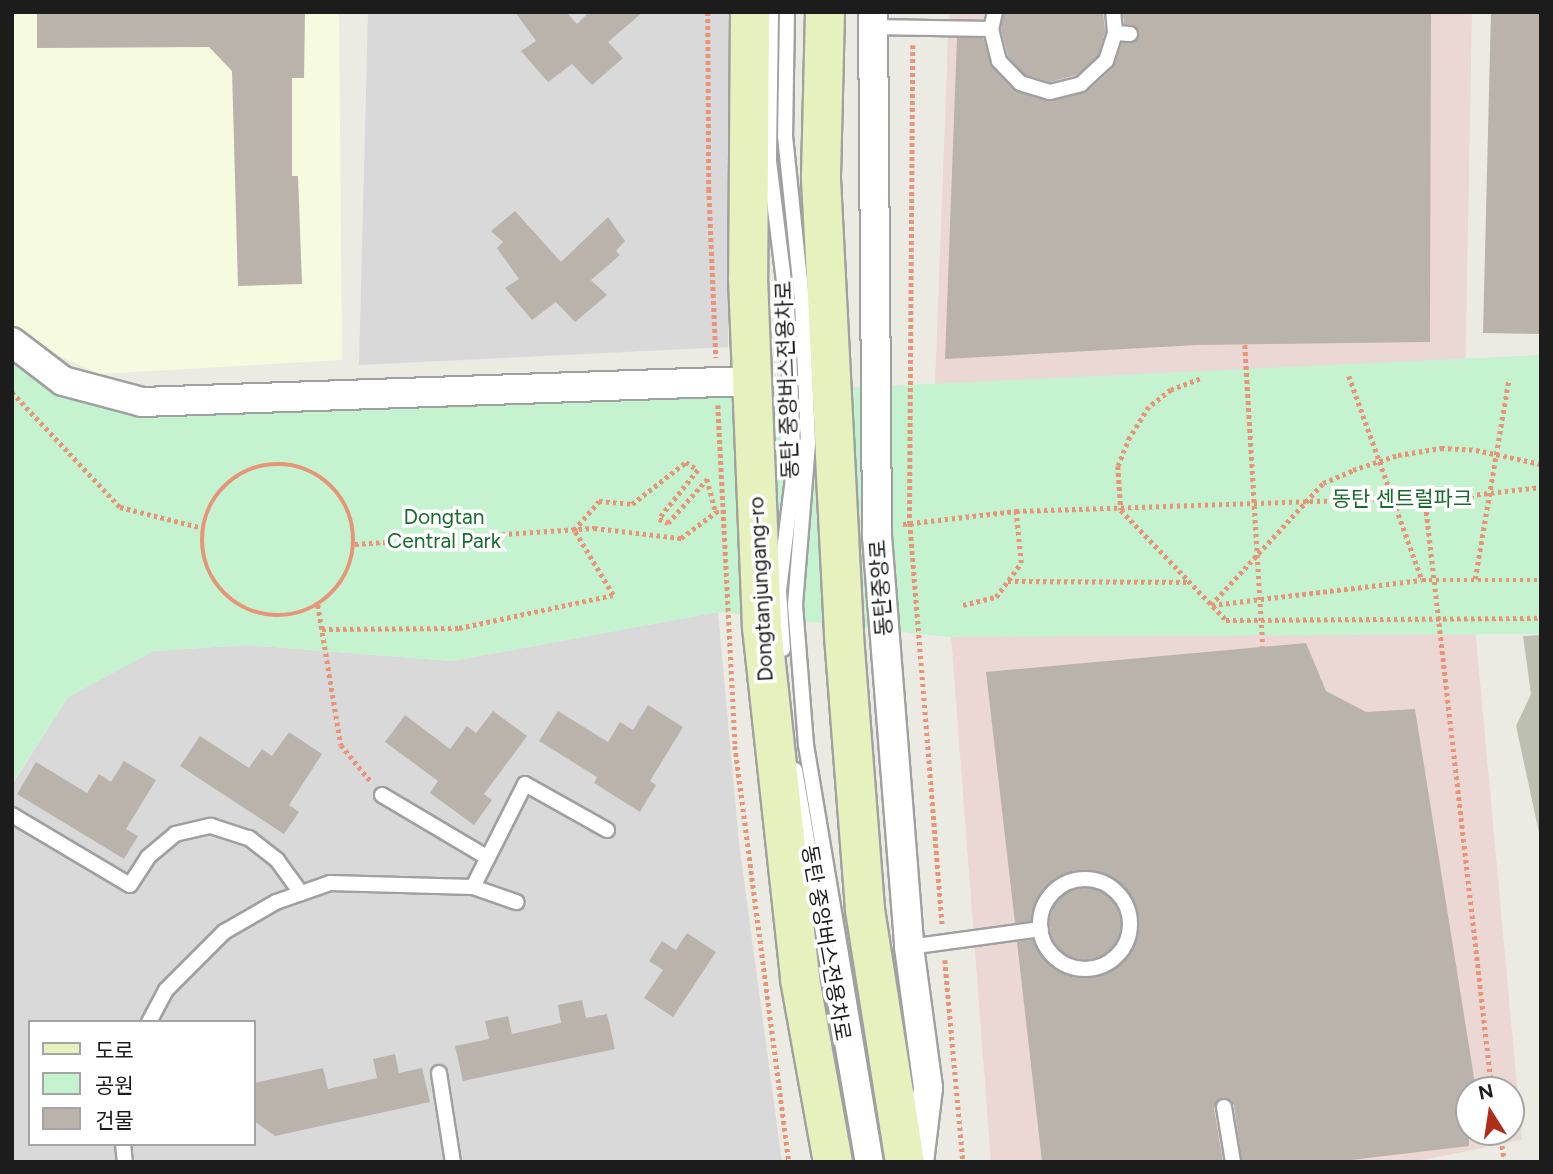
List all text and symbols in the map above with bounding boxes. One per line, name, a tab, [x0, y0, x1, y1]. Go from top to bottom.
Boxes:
street label: 동탄 중앙버스전용차로	[771, 280, 803, 480]
park label: 동탄 센트럴파크	[1332, 486, 1472, 512]
street label: Dongtanjungang-ro	[744, 496, 778, 682]
park label: Dongtan Central Park	[387, 504, 501, 554]
street label: 동탄중앙로	[865, 539, 897, 637]
street label: 동탄 중앙버스전용차로	[796, 843, 856, 1043]
legend	[28, 1020, 256, 1146]
text: 도로	[95, 1038, 134, 1063]
text: 공원	[95, 1073, 134, 1098]
north arrow	[1455, 1076, 1525, 1146]
text: N	[1476, 1079, 1496, 1105]
text: 건물	[95, 1108, 134, 1133]

